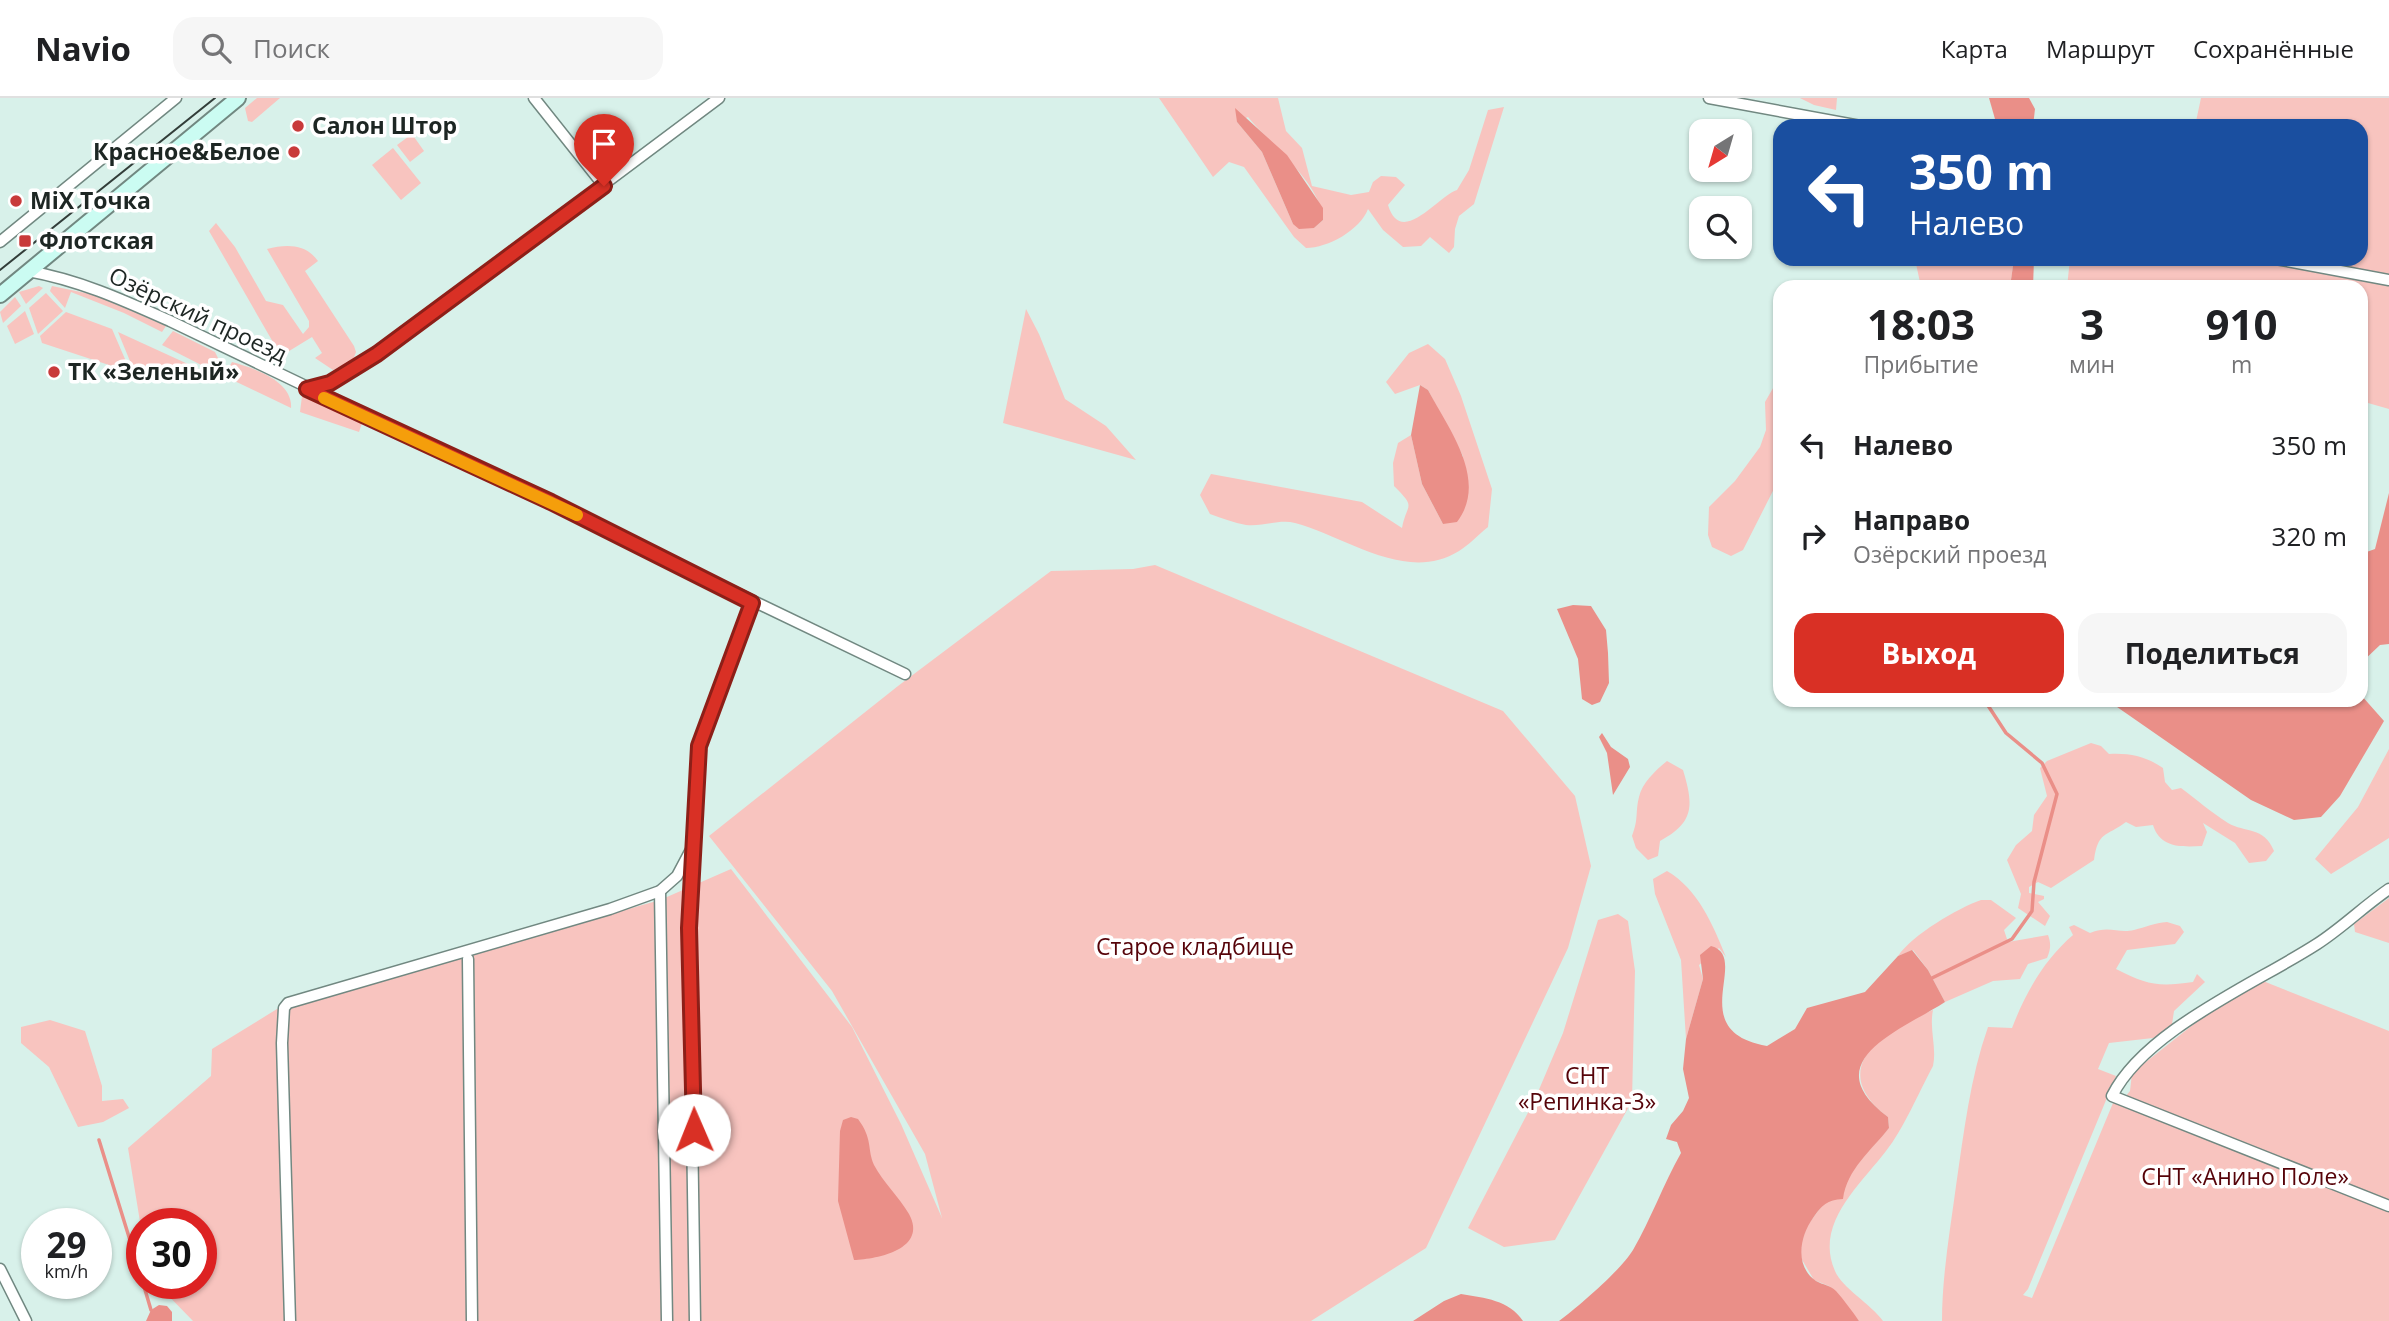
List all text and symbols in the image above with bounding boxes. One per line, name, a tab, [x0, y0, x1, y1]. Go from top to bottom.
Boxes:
search box	[173, 17, 663, 80]
text: Navio	[35, 26, 131, 71]
icon: search	[197, 29, 235, 67]
text: Поиск	[253, 30, 330, 66]
text: Карта	[1941, 32, 2008, 65]
text: Маршрут	[2046, 32, 2155, 65]
text: Сохранённые	[2193, 32, 2354, 65]
place label: Салон Штор	[312, 109, 457, 141]
pin	[574, 114, 634, 186]
marker: Салон Штор	[290, 118, 306, 134]
north arrow	[1689, 119, 1752, 182]
map controls	[1689, 119, 1752, 259]
icon: arrive	[585, 125, 623, 163]
place label: Красное&Белое	[93, 135, 280, 167]
text: 350 m	[1909, 138, 2054, 204]
marker: Красное&Белое	[286, 144, 302, 160]
icon: left	[1794, 147, 1885, 238]
place label: MiX Точка	[30, 184, 151, 216]
marker: MiX Точка	[8, 193, 24, 209]
button: search	[1689, 196, 1752, 259]
text: Налево	[1909, 201, 2024, 244]
place label: Флотская	[39, 224, 154, 256]
marker: Флотская	[17, 233, 33, 249]
street label: Озёрский проезд	[104, 259, 293, 369]
text: 18:03	[1867, 295, 1975, 352]
text: 3	[2080, 295, 2104, 352]
text: 910	[2206, 295, 2278, 352]
text: Прибытие	[1863, 348, 1979, 380]
text: мин	[2069, 348, 2115, 380]
text: m	[2231, 348, 2252, 380]
place label: ТК «Зеленый»	[68, 355, 239, 387]
marker: ТК «Зеленый»	[46, 364, 62, 380]
icon: left	[1794, 426, 1832, 464]
text: Налево	[1853, 427, 1953, 463]
text: 350 m	[2272, 427, 2347, 463]
text: Направо	[1853, 502, 1970, 538]
icon: right	[1794, 517, 1832, 555]
text: 320 m	[2272, 518, 2347, 554]
text: Озёрский проезд	[1853, 538, 2047, 570]
button: Выход	[1794, 613, 2064, 693]
button: Поделиться	[2078, 613, 2347, 693]
park label: Старое кладбище	[1096, 930, 1294, 962]
park label: СНТ «Репинка-3»	[1518, 1059, 1656, 1117]
position arrow	[657, 1093, 731, 1167]
park label: СНТ «Анино Поле»	[2141, 1160, 2349, 1192]
speed limit sign: 30	[126, 1208, 217, 1299]
text: 29	[46, 1221, 87, 1268]
text: km/h	[45, 1259, 88, 1283]

